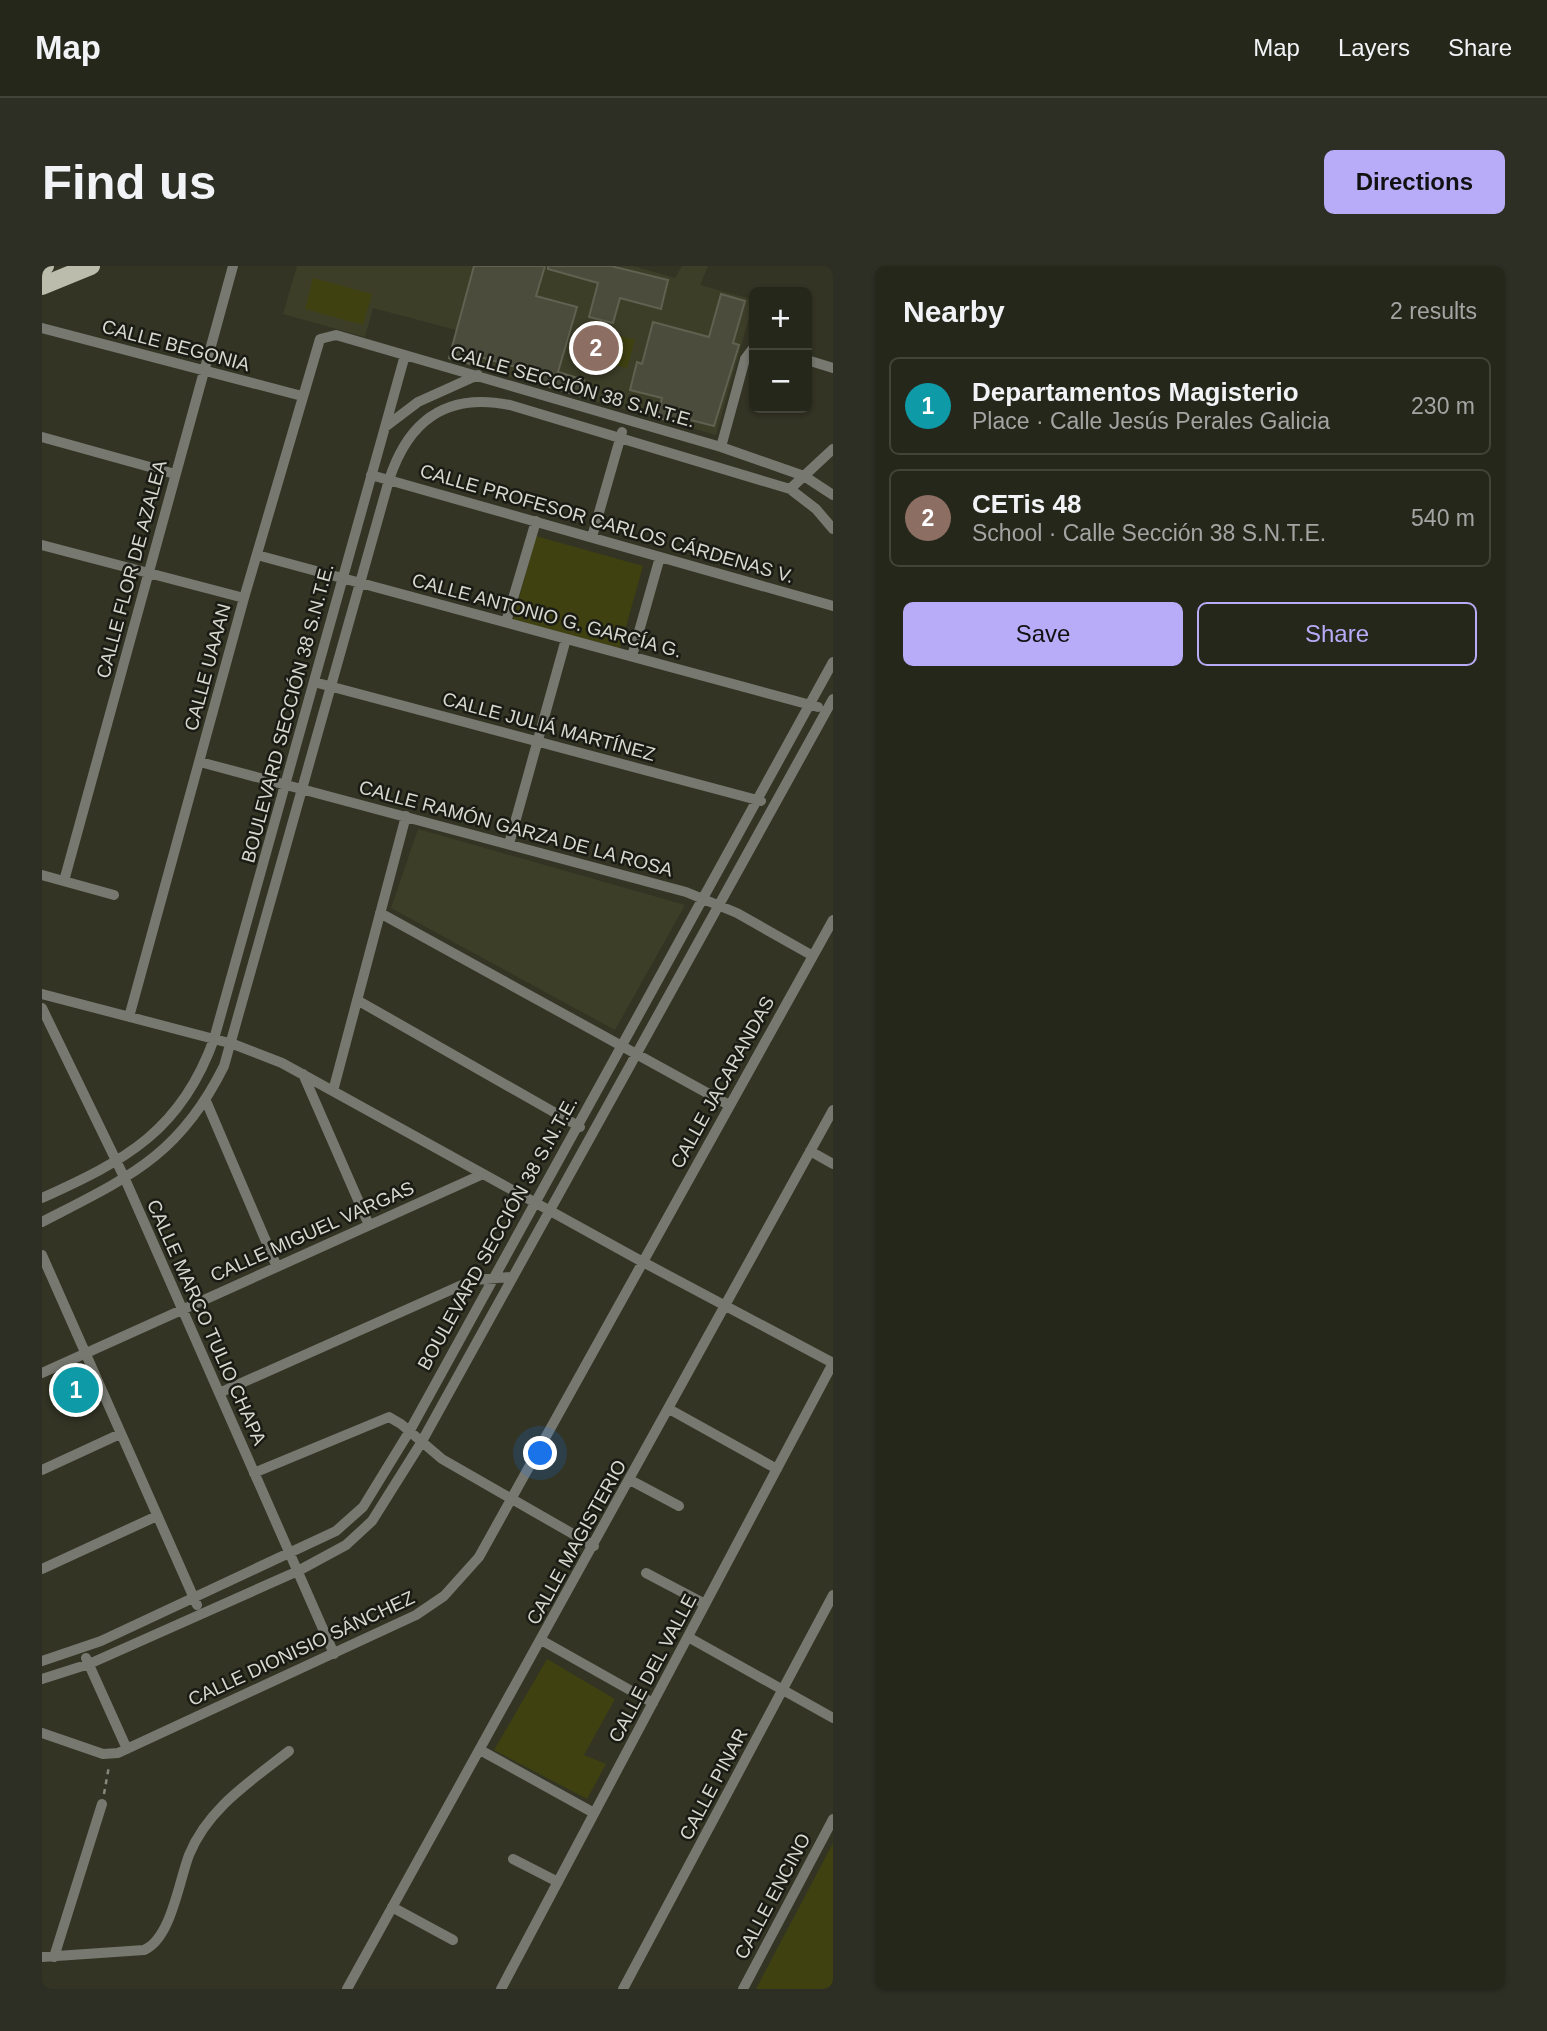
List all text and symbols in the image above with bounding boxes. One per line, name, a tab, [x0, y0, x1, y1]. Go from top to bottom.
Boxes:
text: Map	[35, 29, 101, 66]
text: Map	[1253, 34, 1300, 61]
text: Layers	[1338, 34, 1410, 61]
text: Share	[1448, 34, 1512, 61]
button: Directions	[1324, 150, 1505, 214]
text: Find us	[42, 155, 216, 209]
map controls	[749, 287, 812, 413]
button: +	[749, 287, 812, 350]
text: Nearby	[903, 295, 1005, 328]
text: 2 results	[1390, 298, 1477, 324]
street label: CALLE BEGONIA	[100, 316, 252, 375]
pin: 2	[573, 322, 619, 374]
street label: CALLE SECCIÓN 38 S.N.T.E.	[448, 341, 698, 432]
button: −	[749, 350, 812, 413]
text: Departamentos Magisterio	[972, 377, 1299, 407]
text: 1	[922, 393, 934, 419]
text: 230 m	[1411, 393, 1475, 419]
text: Place · Calle Jesús Perales Galicia	[972, 408, 1330, 434]
street label: CALLE FLOR DE AZALEA	[92, 457, 171, 680]
street label: CALLE PROFESOR CARLOS CÁRDENAS V.	[418, 460, 796, 587]
text: CETis 48	[972, 489, 1081, 519]
text: 2	[922, 505, 934, 531]
text: 540 m	[1411, 505, 1475, 531]
text: School · Calle Sección 38 S.N.T.E.	[972, 520, 1326, 546]
street label: BOULEVARD SECCIÓN 38 S.N.T.E.	[237, 561, 338, 865]
street label: CALLE ANTONIO G. GARCÍA G.	[410, 569, 684, 662]
street label: CALLE UAAAN	[180, 601, 235, 733]
button: Save	[903, 602, 1183, 666]
button: Share	[1197, 602, 1477, 666]
street label: CALLE JULIÁ MARTÍNEZ	[440, 688, 658, 765]
street label: CALLE RAMÓN GARZA DE LA ROSA	[357, 776, 675, 881]
street label: CALLE JACARANDAS	[666, 993, 778, 1172]
street label: BOULEVARD SECCIÓN 38 S.N.T.E.	[413, 1093, 582, 1373]
street label: CALLE MIGUEL VARGAS	[207, 1177, 417, 1286]
street label: CALLE MARCO TULIO CHAPA	[143, 1196, 270, 1448]
pin: 1	[53, 1364, 99, 1416]
your location	[523, 1436, 557, 1470]
street label: CALLE MAGISTERIO	[522, 1456, 630, 1628]
street label: CALLE DIONISIO SÁNCHEZ	[185, 1587, 418, 1710]
street label: CALLE DEL VALLE	[604, 1591, 700, 1746]
street label: CALLE PINAR	[675, 1725, 752, 1844]
street label: CALLE ENCINO	[730, 1830, 814, 1963]

